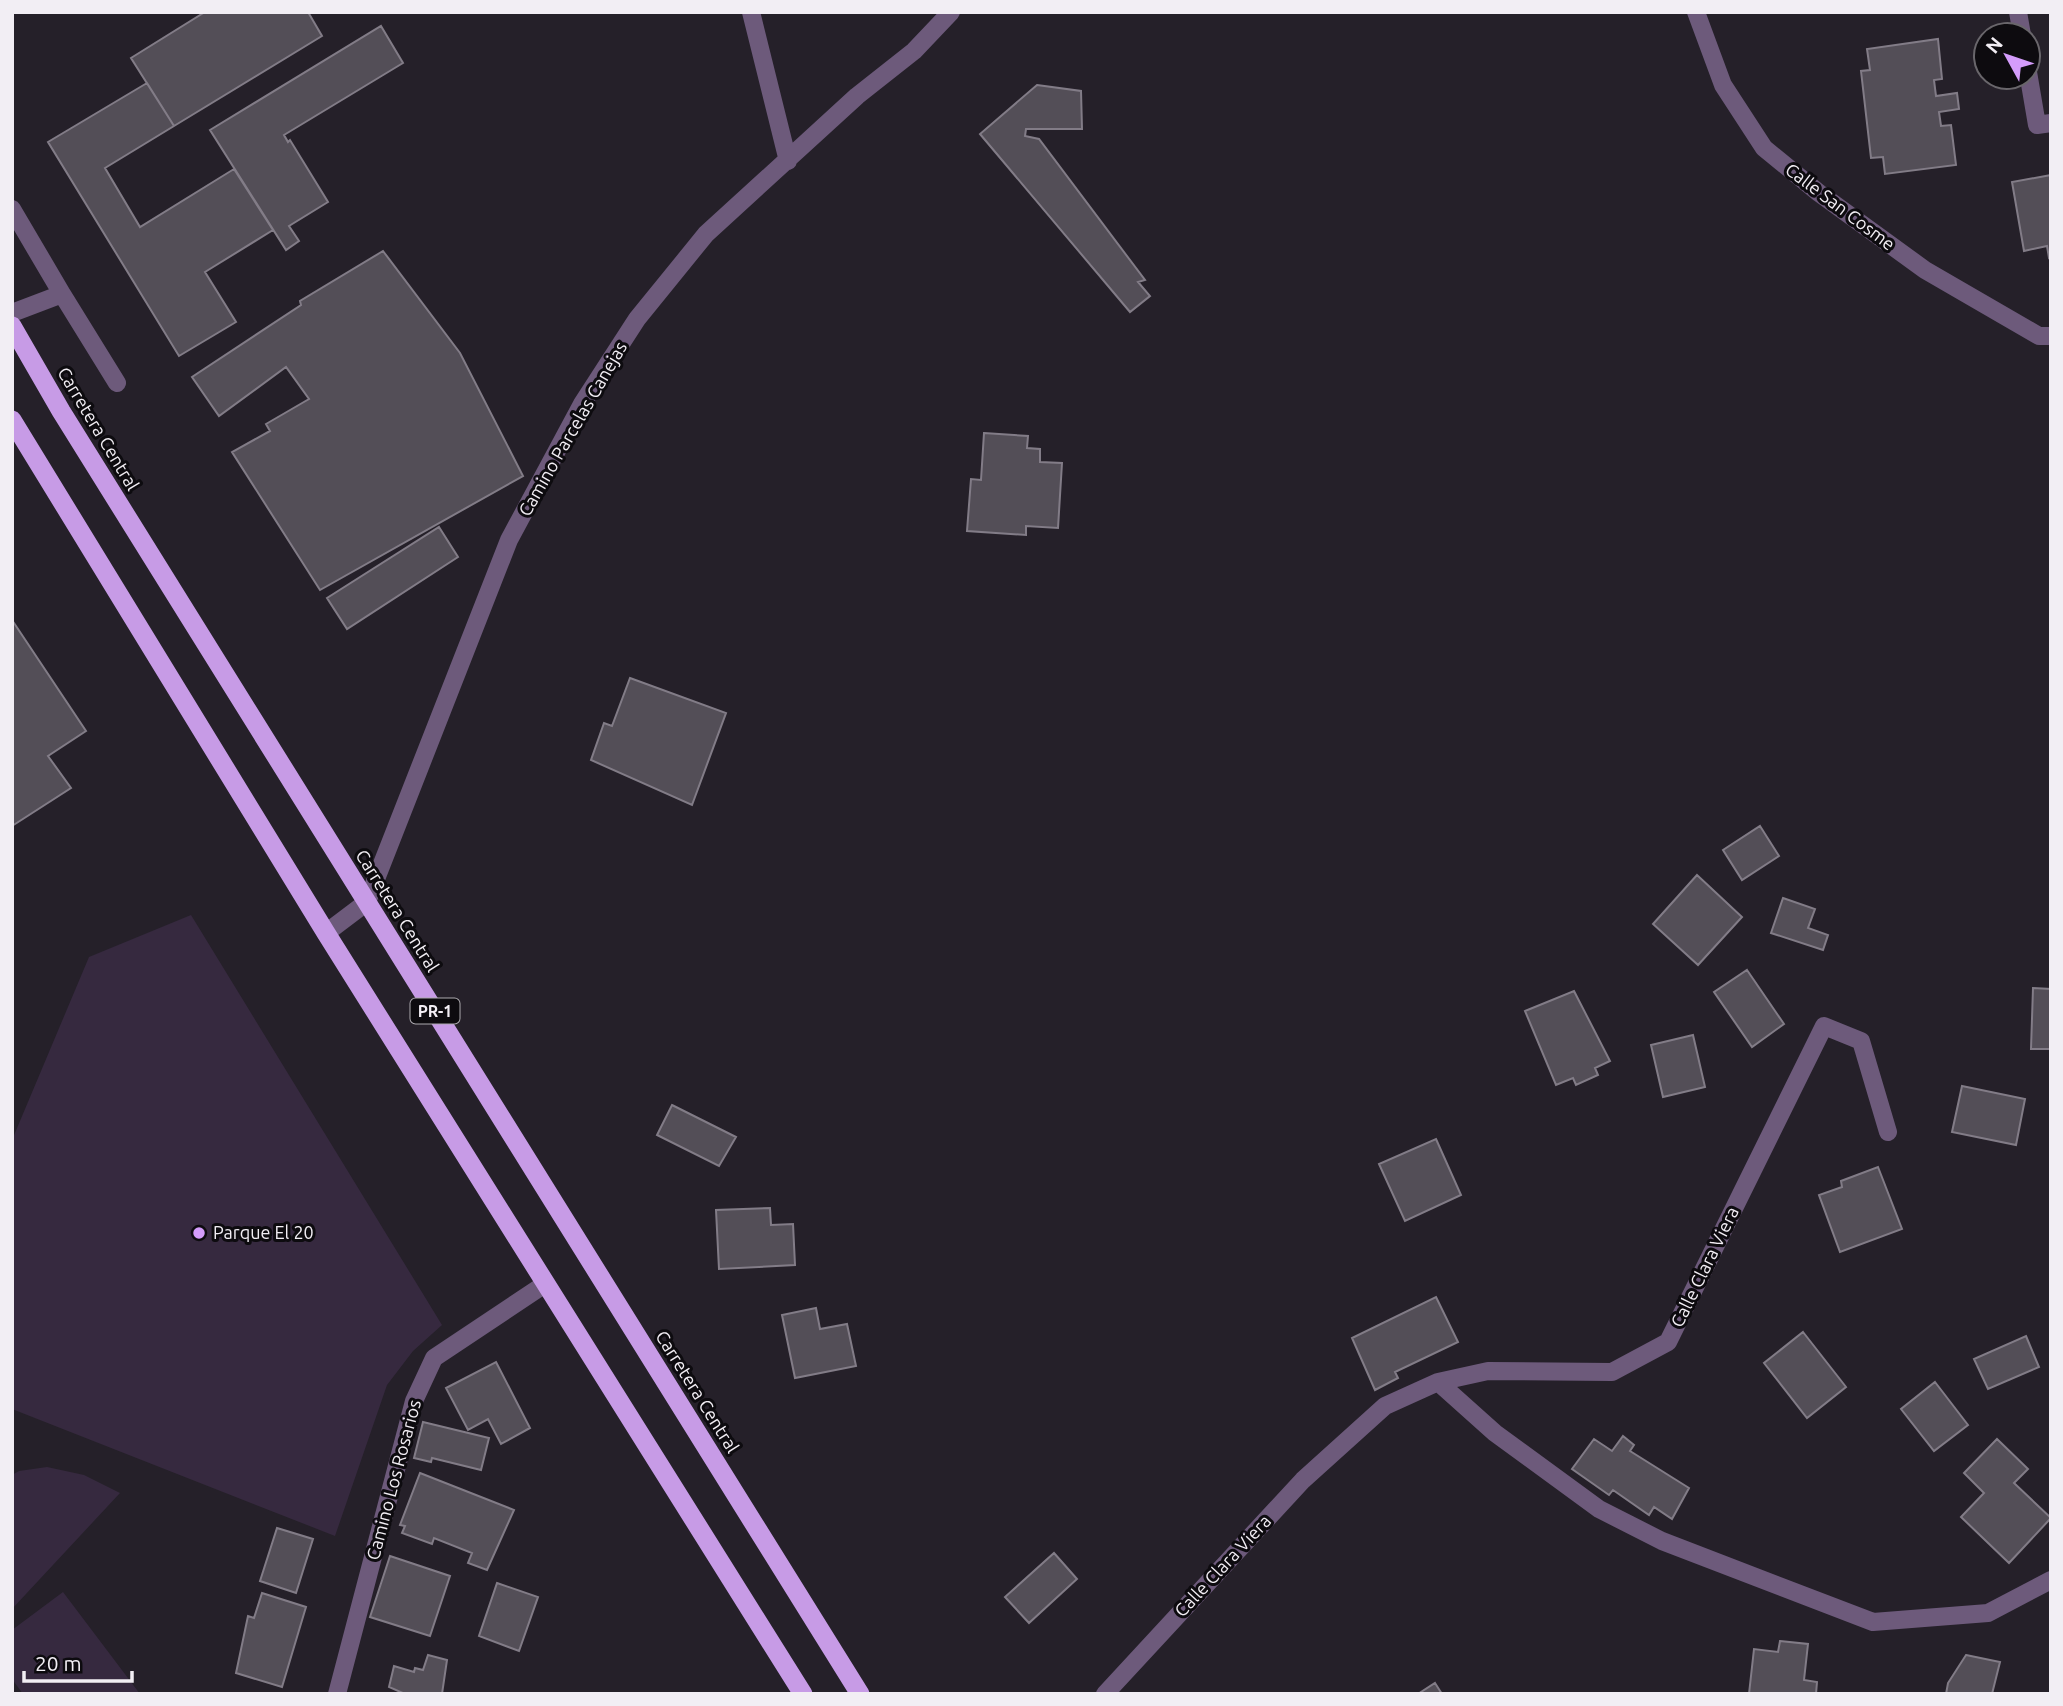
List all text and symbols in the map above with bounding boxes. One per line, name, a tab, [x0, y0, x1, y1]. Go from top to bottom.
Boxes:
north arrow	[1972, 21, 2042, 91]
text: N	[1981, 33, 2007, 58]
street label: Calle San Cosme	[1782, 159, 1899, 254]
street label: Camino Parcelas Canejas	[514, 338, 630, 519]
street label: Carretera Central	[54, 363, 144, 494]
street label: Carretera Central	[352, 846, 444, 975]
road number: PR-1	[410, 998, 460, 1023]
street label: Calle Clara Viera	[1666, 1203, 1742, 1330]
place label: Parque El 20	[213, 1222, 314, 1242]
marker: Parque El 20	[191, 1225, 207, 1241]
street label: Carretera Central	[652, 1327, 744, 1456]
street label: Camino Los Rosarios	[362, 1397, 424, 1562]
street label: Calle Clara Viera	[1170, 1510, 1274, 1620]
scale bar	[24, 1640, 133, 1684]
text: 20 m	[35, 1651, 82, 1675]

